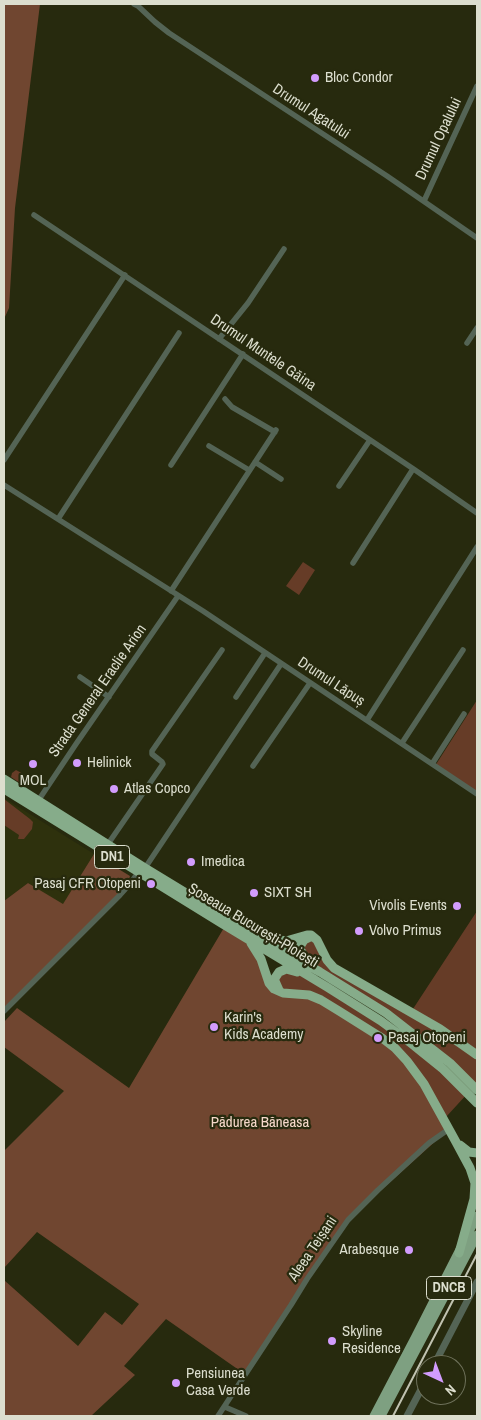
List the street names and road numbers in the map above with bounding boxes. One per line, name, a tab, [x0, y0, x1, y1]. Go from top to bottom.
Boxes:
street label: Drumul Agatului	[269, 80, 353, 144]
street label: Drumul Opalului	[412, 95, 466, 183]
street label: Drumul Muntele Găina	[207, 311, 319, 395]
street label: Strada General Eraclie Arion	[45, 621, 151, 761]
street label: Drumul Lăpuș	[294, 654, 368, 710]
road number: DN1	[94, 846, 130, 869]
street label: Șoseaua București-Ploiești	[184, 880, 322, 972]
street label: Aleea Teișani	[285, 1213, 341, 1285]
road number: DNCB	[426, 1276, 472, 1300]

